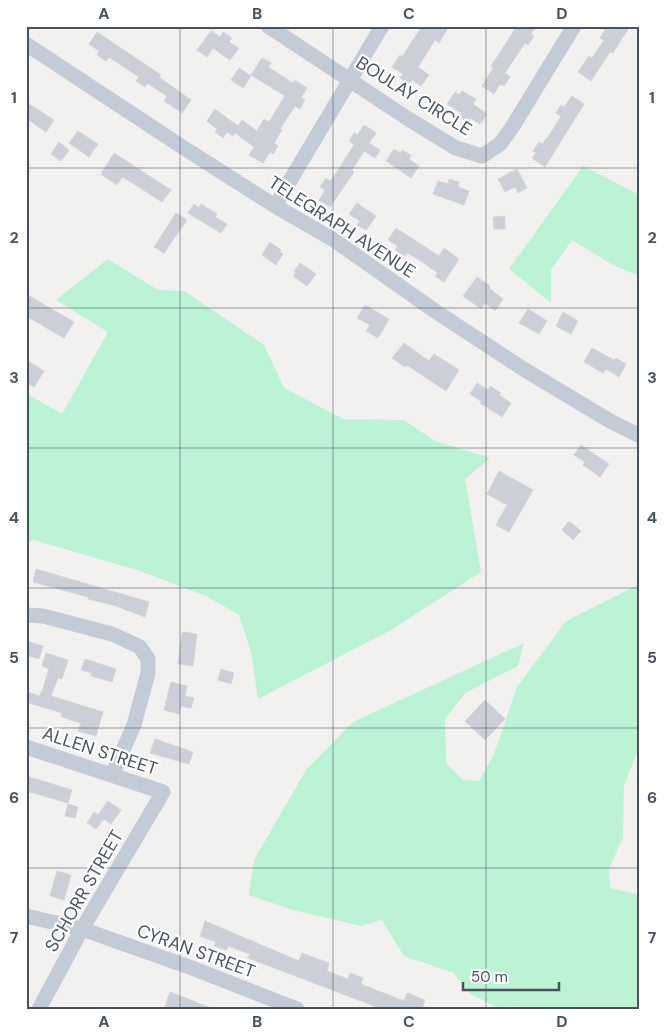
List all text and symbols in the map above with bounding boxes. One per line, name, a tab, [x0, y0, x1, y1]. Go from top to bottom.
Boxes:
text: A	[98, 3, 110, 24]
text: B	[252, 3, 262, 24]
text: C	[403, 3, 415, 24]
text: D	[556, 3, 568, 24]
street label: BOULAY CIRCLE	[352, 51, 476, 141]
text: 1	[11, 87, 17, 108]
text: 1	[649, 87, 655, 108]
street label: TELEGRAPH AVENUE	[264, 171, 420, 283]
text: 2	[9, 227, 19, 248]
text: 2	[647, 227, 657, 248]
text: 3	[9, 367, 19, 388]
text: 3	[647, 367, 657, 388]
text: 4	[9, 507, 19, 528]
text: 4	[647, 507, 657, 528]
text: 5	[9, 647, 19, 668]
text: 5	[647, 647, 657, 668]
street label: ALLEN STREET	[39, 721, 161, 781]
text: 6	[9, 787, 19, 808]
text: 6	[647, 787, 657, 808]
street label: SCHORR STREET	[39, 826, 129, 956]
street label: CYRAN STREET	[134, 919, 258, 983]
text: 7	[10, 927, 19, 948]
text: 7	[648, 927, 657, 948]
scale bar	[463, 960, 560, 992]
text: 50 m	[471, 967, 508, 987]
text: A	[98, 1011, 110, 1032]
text: B	[252, 1011, 262, 1032]
text: C	[403, 1011, 415, 1032]
text: D	[556, 1011, 568, 1032]

